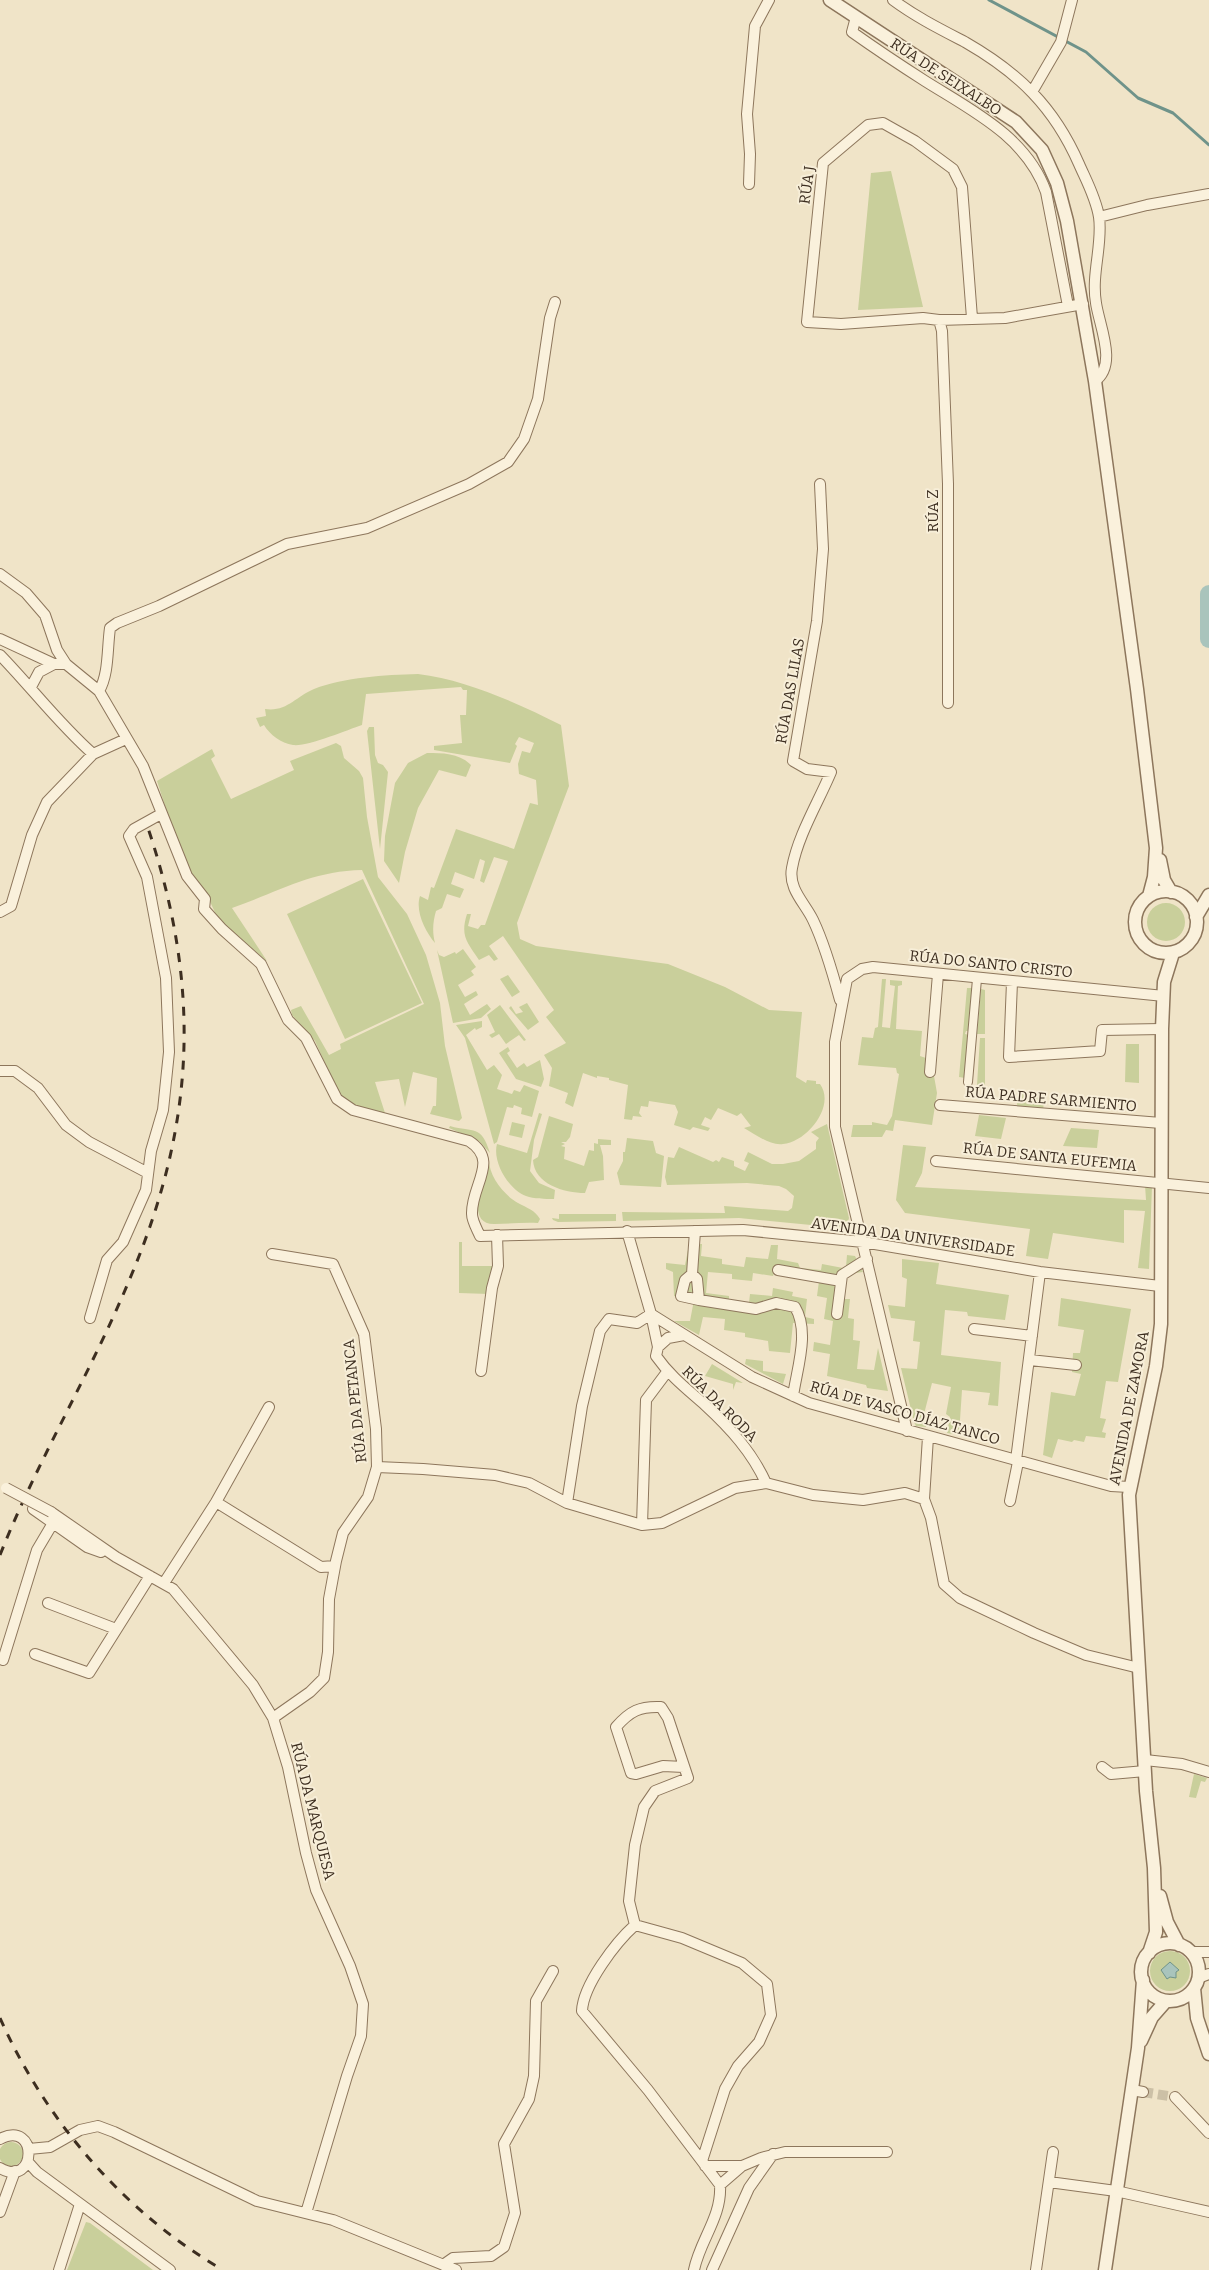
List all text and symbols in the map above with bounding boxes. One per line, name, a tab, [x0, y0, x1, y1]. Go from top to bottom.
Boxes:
street label: RÚA DE SEIXALBO	[887, 34, 1005, 120]
street label: RÚA J	[795, 165, 819, 205]
street label: RÚA Z	[924, 490, 942, 532]
street label: RÚA DAS LILAS	[772, 637, 808, 745]
street label: RÚA DO SANTO CRISTO	[909, 946, 1073, 982]
street label: RÚA PADRE SARMIENTO	[964, 1083, 1138, 1115]
street label: RÚA DE SANTA EUFEMIA	[962, 1139, 1138, 1175]
street label: AVENIDA DA UNIVERSIDADE	[810, 1214, 1016, 1260]
street label: AVENIDA DE ZAMORA	[1105, 1329, 1153, 1487]
street label: RÚA DA PETANCA	[340, 1338, 370, 1464]
street label: RÚA DA RODA	[678, 1362, 762, 1446]
street label: RÚA DE VASCO DÍAZ TANCO	[808, 1377, 1002, 1449]
street label: RÚA DA MARQUESA	[287, 1740, 339, 1882]

